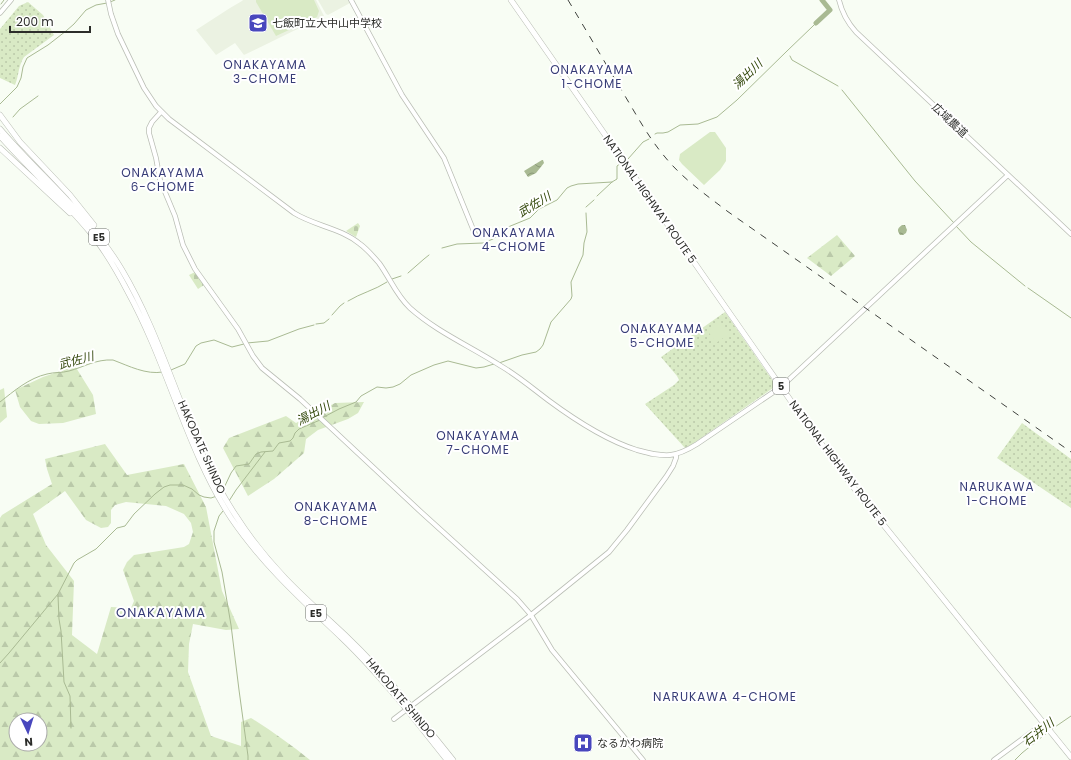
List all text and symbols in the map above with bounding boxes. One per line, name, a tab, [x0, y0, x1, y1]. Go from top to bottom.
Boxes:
scale bar	[10, 8, 90, 34]
school or university icon: 七飯町立大中山中学校	[247, 12, 269, 34]
text: 200 m	[16, 13, 54, 30]
place label: 七飯町立大中山中学校	[272, 15, 382, 31]
water label: 湯出川	[728, 54, 767, 93]
district label: ONAKAYAMA 3-CHOME	[223, 56, 307, 87]
district label: ONAKAYAMA 1-CHOME	[550, 61, 634, 92]
street label: 広域農道	[928, 99, 972, 141]
street label: NATIONAL HIGHWAY ROUTE 5	[599, 132, 701, 267]
district label: ONAKAYAMA 6-CHOME	[121, 164, 205, 195]
water label: 武佐川	[514, 186, 556, 221]
district label: ONAKAYAMA 4-CHOME	[472, 224, 556, 255]
road number: E5	[89, 229, 109, 245]
district label: ONAKAYAMA 5-CHOME	[620, 320, 704, 351]
water label: 武佐川	[56, 347, 98, 373]
road number: 5	[773, 378, 789, 394]
water label: 湯出川	[293, 396, 335, 429]
street label: NATIONAL HIGHWAY ROUTE 5	[785, 397, 891, 529]
street label: HAKODATE SHINDO	[174, 398, 230, 497]
district label: ONAKAYAMA 7-CHOME	[436, 427, 520, 458]
district label: NARUKAWA 1-CHOME	[960, 478, 1035, 509]
district label: ONAKAYAMA 8-CHOME	[294, 498, 378, 529]
district label: ONAKAYAMA	[116, 603, 206, 622]
road number: E5	[306, 605, 326, 621]
street label: HAKODATE SHINDO	[362, 654, 440, 742]
district label: NARUKAWA 4-CHOME	[653, 688, 797, 705]
north arrow	[8, 712, 48, 752]
water label: 石井川	[1019, 713, 1059, 750]
hospital icon: なるかわ病院	[572, 732, 594, 754]
text: N	[24, 734, 33, 750]
place label: なるかわ病院	[597, 735, 663, 751]

